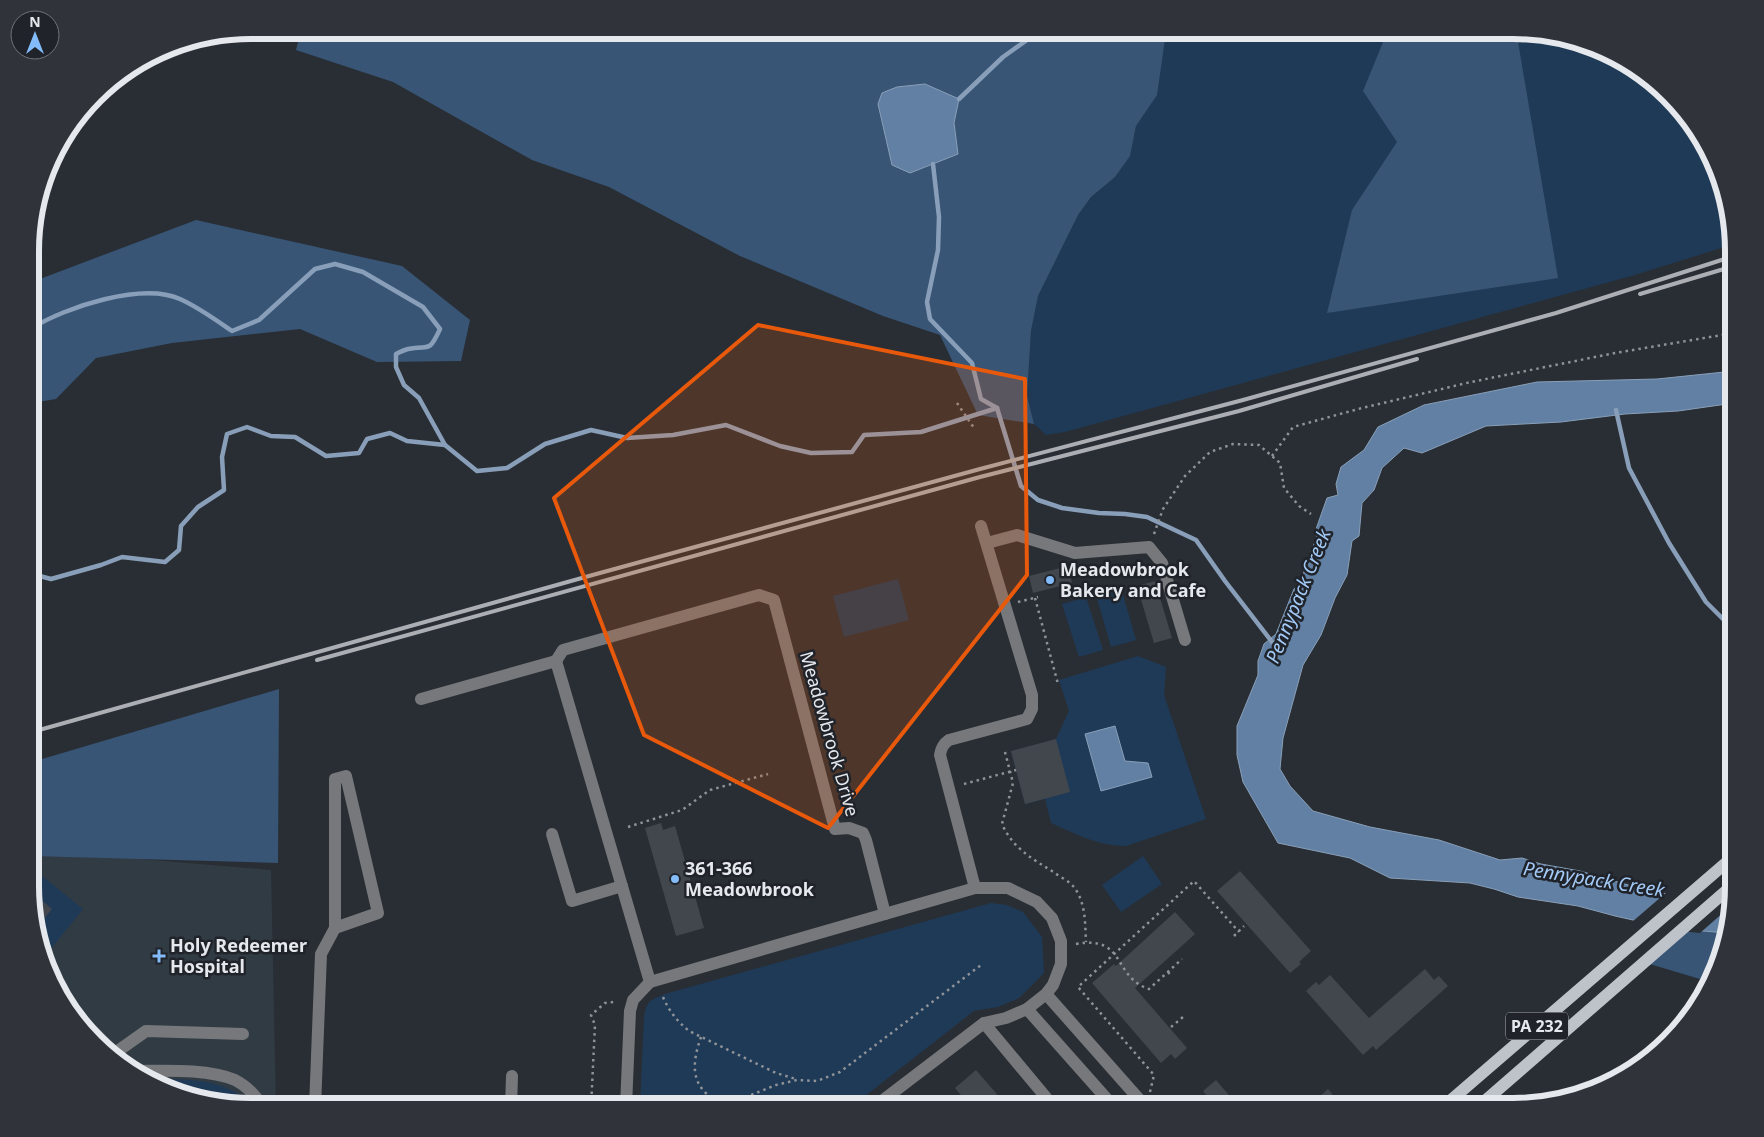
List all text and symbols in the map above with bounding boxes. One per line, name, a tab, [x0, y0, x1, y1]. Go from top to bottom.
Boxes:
north arrow	[10, 10, 60, 60]
text: N	[29, 12, 41, 31]
water label: Pennypack Creek	[1259, 524, 1337, 667]
place label: Meadowbrook Bakery and Cafe	[1060, 557, 1206, 602]
marker: Meadowbrook Bakery and Cafe	[1044, 574, 1056, 586]
street label: Meadowbrook Drive	[795, 648, 865, 819]
water label: Pennypack Creek	[1522, 855, 1667, 903]
place label: 361-366 Meadowbrook	[685, 856, 815, 901]
marker: 361-366 Meadowbrook	[669, 873, 681, 885]
place label: Holy Redeemer Hospital	[170, 933, 307, 978]
marker: Holy Redeemer Hospital	[152, 949, 166, 963]
road number: PA 232	[1506, 1012, 1568, 1040]

